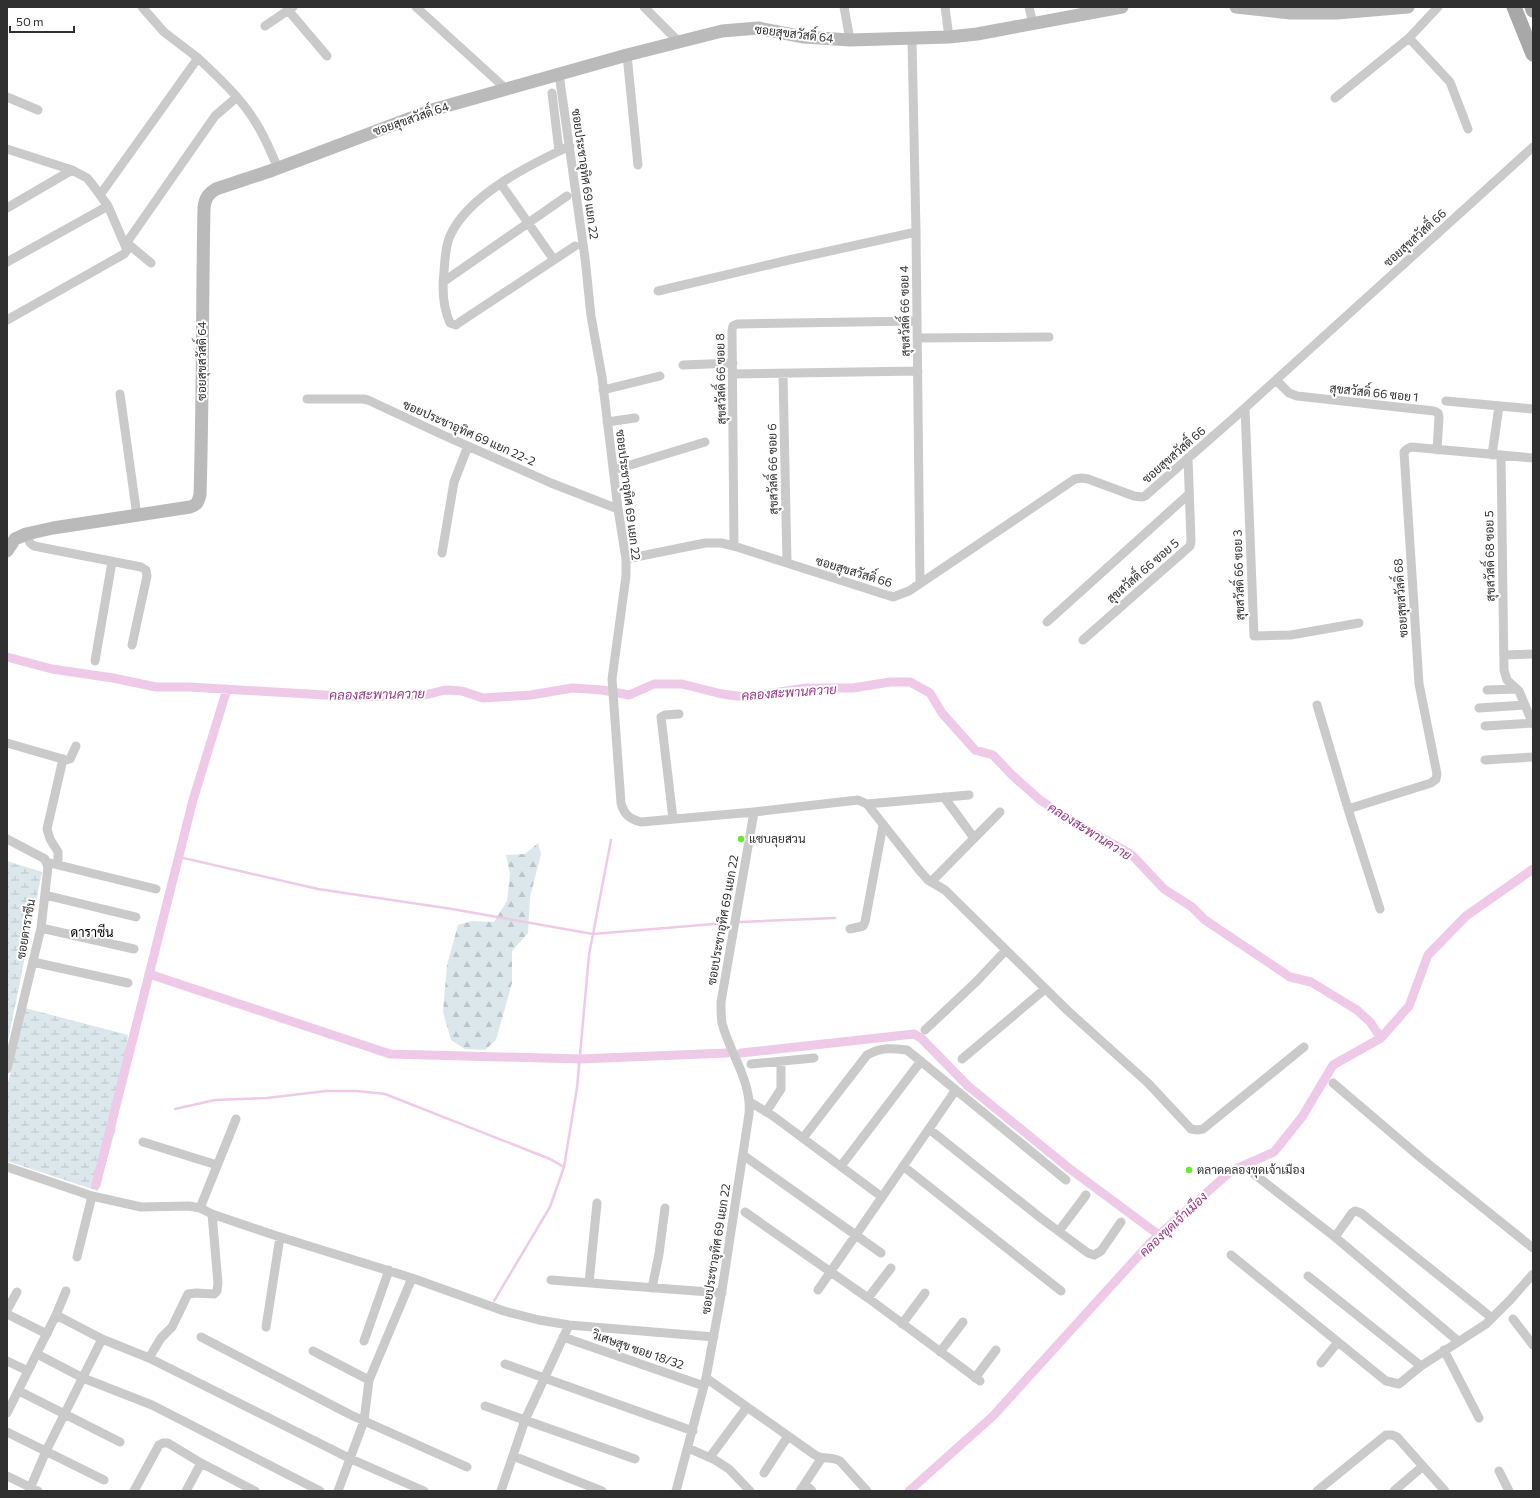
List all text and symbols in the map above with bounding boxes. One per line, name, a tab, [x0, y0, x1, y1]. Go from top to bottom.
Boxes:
scale bar	[10, 8, 74, 34]
text: 50 m	[16, 14, 44, 28]
street label: ซอยสุขสวัสดิ์ 64	[754, 18, 835, 48]
street label: ซอยสุขสวัสดิ์ 64	[370, 95, 451, 140]
street label: ซอยประชาอุทิศ 69 แยก 22	[567, 108, 602, 241]
street label: ซอยสุขสวัสดิ์ 66	[1378, 203, 1451, 271]
street label: สุขสวัสดิ์ 66 ซอย 4	[893, 265, 915, 357]
street label: ซอยสุขสวัสดิ์ 64	[191, 321, 211, 401]
street label: สุขสวัสดิ์ 66 ซอย 8	[709, 333, 731, 425]
street label: สุขสวัสดิ์ 66 ซอย 1	[1329, 377, 1420, 407]
street label: ซอยประชาอุทิศ 69 แยก 22-2	[400, 396, 538, 471]
street label: ซอยสุขสวัสดิ์ 66	[1137, 420, 1210, 488]
street label: สุขสวัสดิ์ 66 ซอย 6	[761, 423, 783, 515]
street label: ซอยประชาอุทิศ 69 แยก 22	[611, 429, 644, 562]
street label: สุขสวัสดิ์ 68 ซอย 5	[1478, 510, 1500, 602]
street label: สุขสวัสดิ์ 66 ซอย 3	[1226, 529, 1250, 621]
street label: สุขสวัสดิ์ 66 ซอย 5	[1101, 532, 1183, 608]
street label: ซอยสุขสวัสดิ์ 66	[813, 549, 895, 592]
street label: ซอยสุขสวัสดิ์ 68	[1387, 558, 1413, 638]
water label: คลองสะพานควาย	[741, 681, 838, 703]
water label: คลองสะพานควาย	[329, 685, 425, 703]
water label: คลองสะพานควาย	[1045, 799, 1135, 863]
place label: แซบลุยสวน	[749, 831, 806, 848]
marker: แซบลุยสวน	[736, 834, 746, 844]
street label: ซอยประชาอุทิศ 69 แยก 22	[704, 853, 743, 987]
street label: ซอยดาราซีน	[13, 897, 37, 960]
district label: ดาราซีน	[71, 923, 113, 940]
place label: ตลาดคลองขุดเจ้าเมือง	[1197, 1162, 1305, 1179]
marker: ตลาดคลองขุดเจ้าเมือง	[1184, 1165, 1194, 1175]
street label: ซอยประชาอุทิศ 69 แยก 22	[698, 1182, 735, 1316]
water label: คลองขุดเจ้าเมือง	[1135, 1188, 1212, 1261]
street label: วิเศษสุข ซอย 18/32	[589, 1326, 686, 1374]

